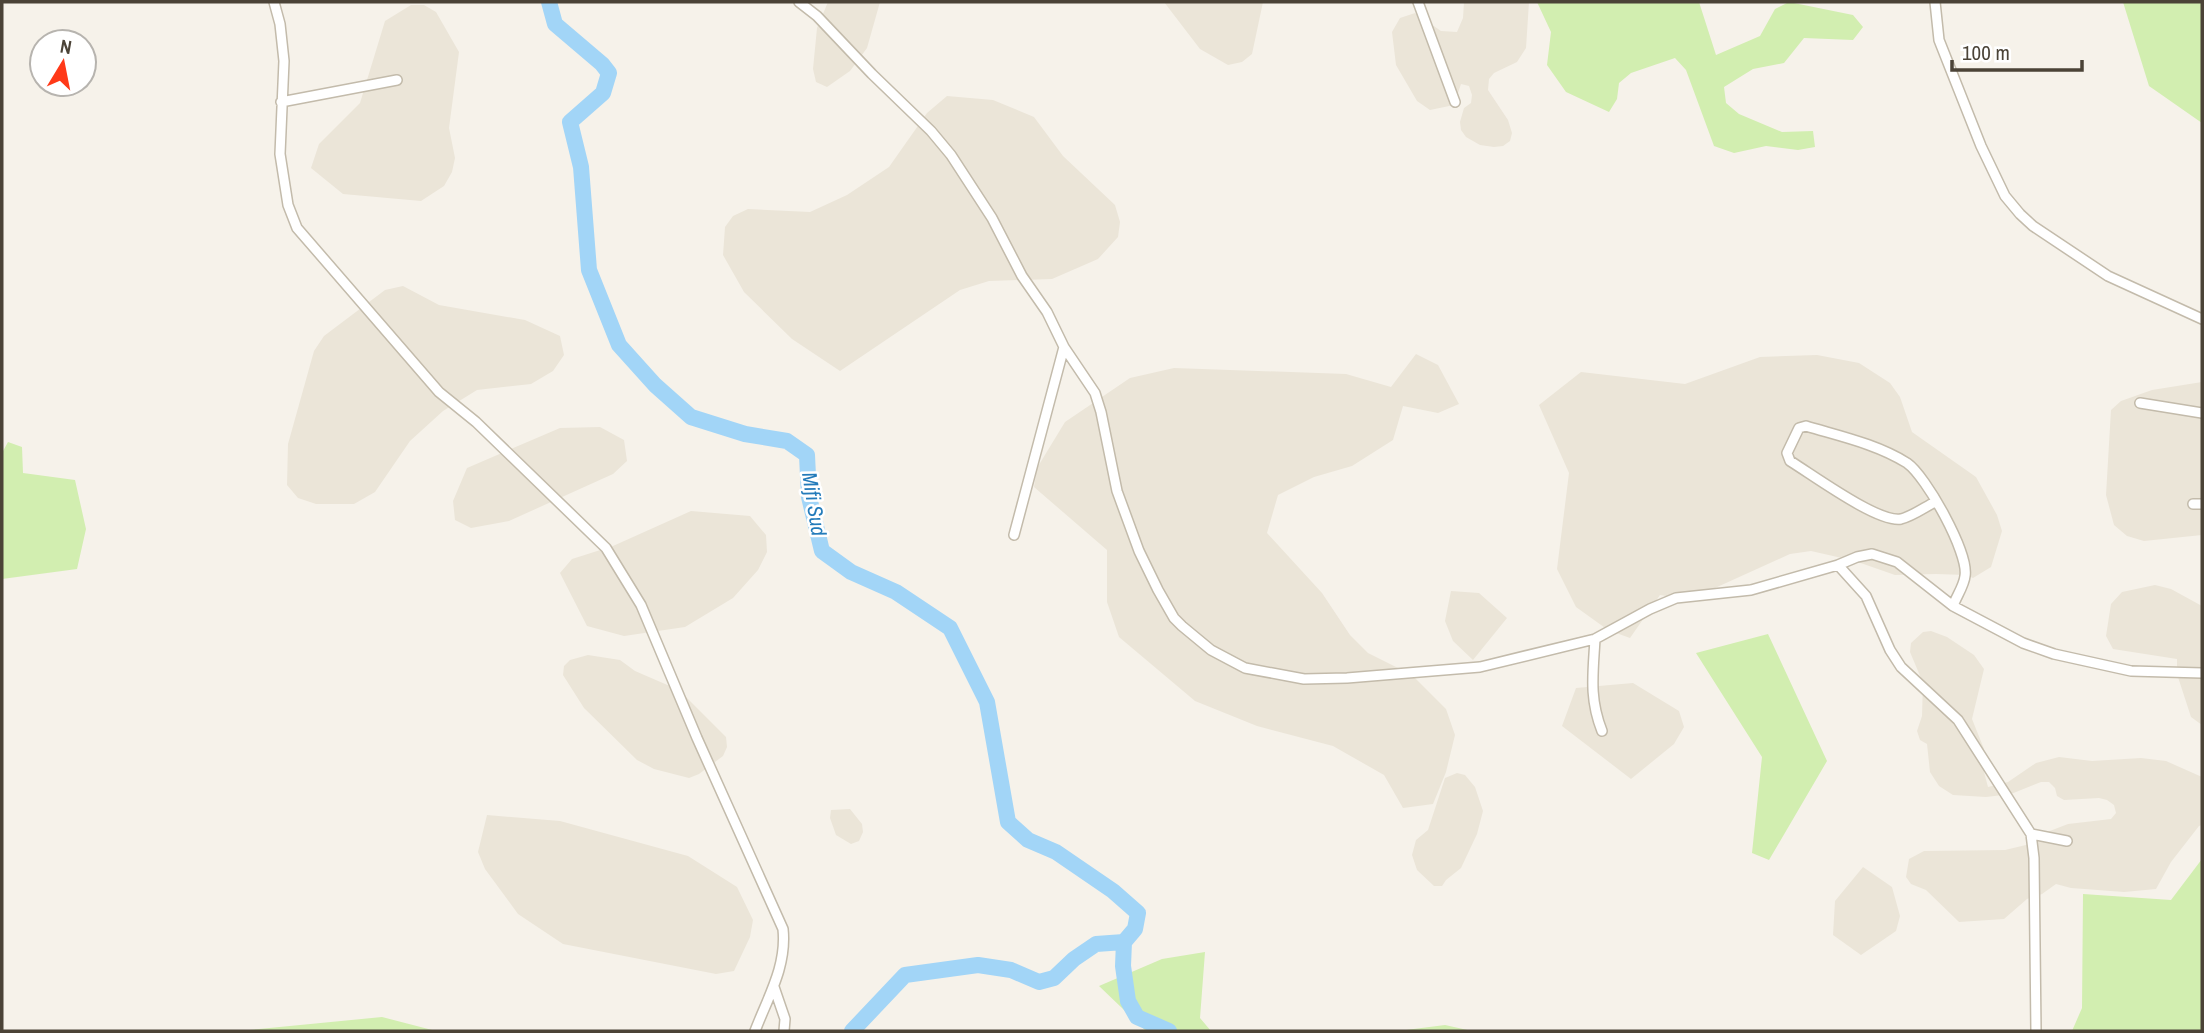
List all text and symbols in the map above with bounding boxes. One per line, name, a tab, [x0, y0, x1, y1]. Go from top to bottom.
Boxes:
north arrow	[28, 28, 98, 98]
scale bar	[1952, 28, 2082, 72]
text: N	[58, 32, 74, 60]
text: 100 m	[1962, 38, 2010, 67]
water label: Mifi Sud	[795, 470, 834, 538]

